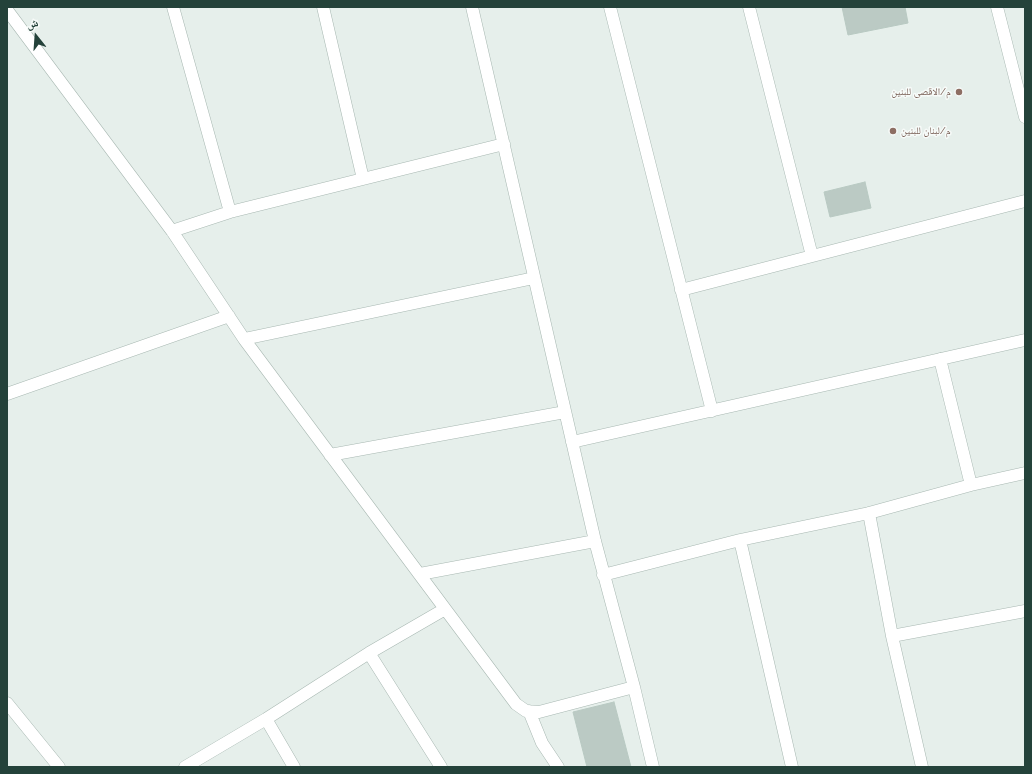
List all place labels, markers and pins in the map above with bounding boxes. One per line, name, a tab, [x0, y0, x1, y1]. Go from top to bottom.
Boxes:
place label: م/الاقصى للبنين	[891, 86, 951, 98]
marker: م/الاقصى للبنين	[954, 87, 964, 97]
place label: م/لبنان للبنين	[901, 125, 951, 137]
marker: م/لبنان للبنين	[888, 126, 898, 136]

